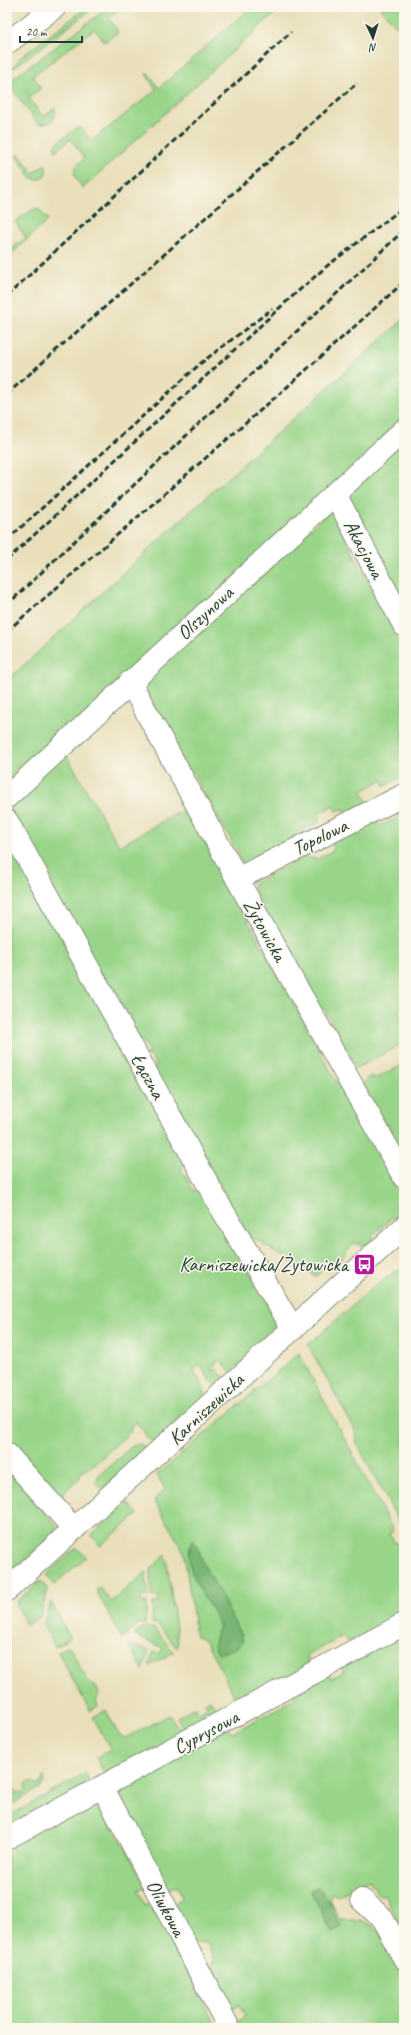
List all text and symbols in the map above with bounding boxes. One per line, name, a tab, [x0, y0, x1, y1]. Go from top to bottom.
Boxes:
scale bar	[20, 18, 82, 44]
north arrow	[353, 18, 393, 58]
text: 20 m	[26, 24, 48, 40]
text: N	[368, 41, 378, 55]
street label: Akacjowa	[338, 515, 391, 584]
street label: Olszynowa	[172, 579, 240, 645]
street label: Topolowa	[288, 812, 353, 861]
street label: Żytowicka	[238, 894, 293, 967]
street label: Łączna	[125, 1049, 171, 1104]
bus stop icon: Karniszewicka/Żytowicka	[351, 1251, 377, 1277]
place label: Karniszewicka/Żytowicka	[179, 1252, 350, 1277]
street label: Karniszewicka	[163, 1366, 250, 1450]
street label: Cyprysowa	[169, 1704, 245, 1759]
street label: Oliwkowa	[141, 1875, 192, 1942]

